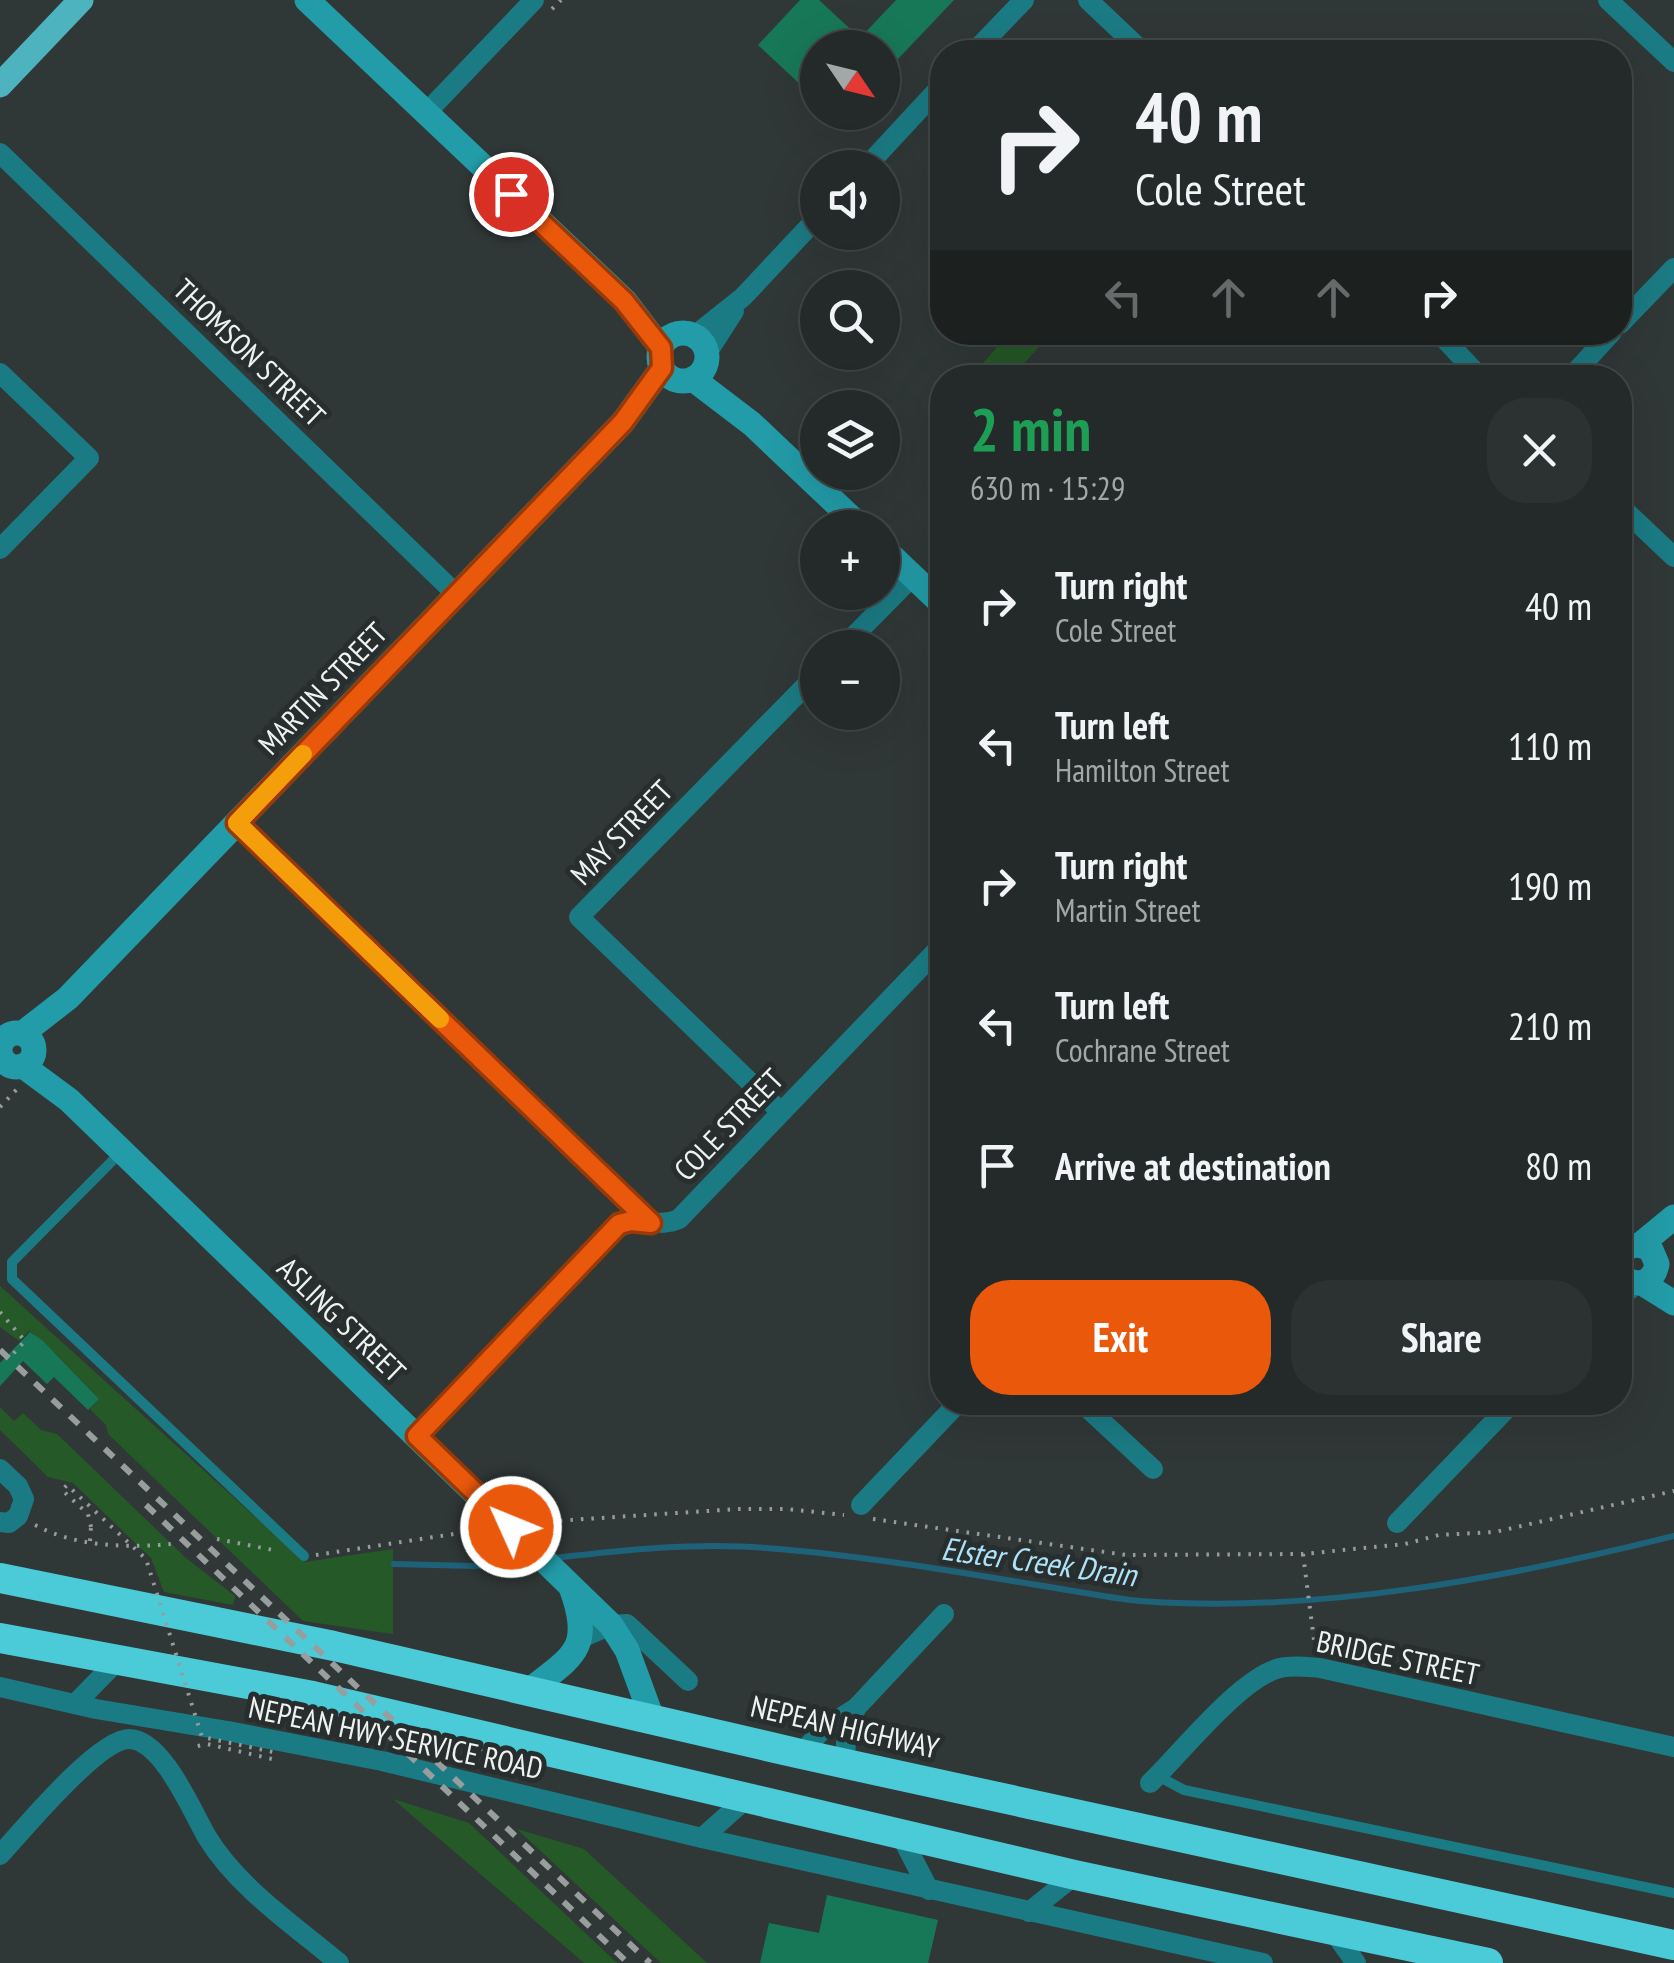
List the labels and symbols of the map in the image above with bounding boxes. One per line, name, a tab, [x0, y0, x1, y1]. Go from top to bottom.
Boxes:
north arrow	[800, 30, 900, 130]
pin	[469, 152, 554, 237]
street label: THOMSON STREET	[166, 270, 334, 434]
street label: MARTIN STREET	[249, 614, 395, 762]
street label: MAY STREET	[562, 771, 680, 893]
street label: COLE STREET	[665, 1060, 791, 1188]
street label: ASLING STREET	[270, 1248, 414, 1390]
position arrow	[459, 1475, 563, 1579]
water label: Elster Creek Drain	[939, 1527, 1141, 1596]
street label: BRIDGE STREET	[1313, 1621, 1483, 1693]
street label: NEPEAN HIGHWAY	[747, 1685, 943, 1767]
street label: NEPEAN HWY SERVICE ROAD	[245, 1687, 547, 1787]

